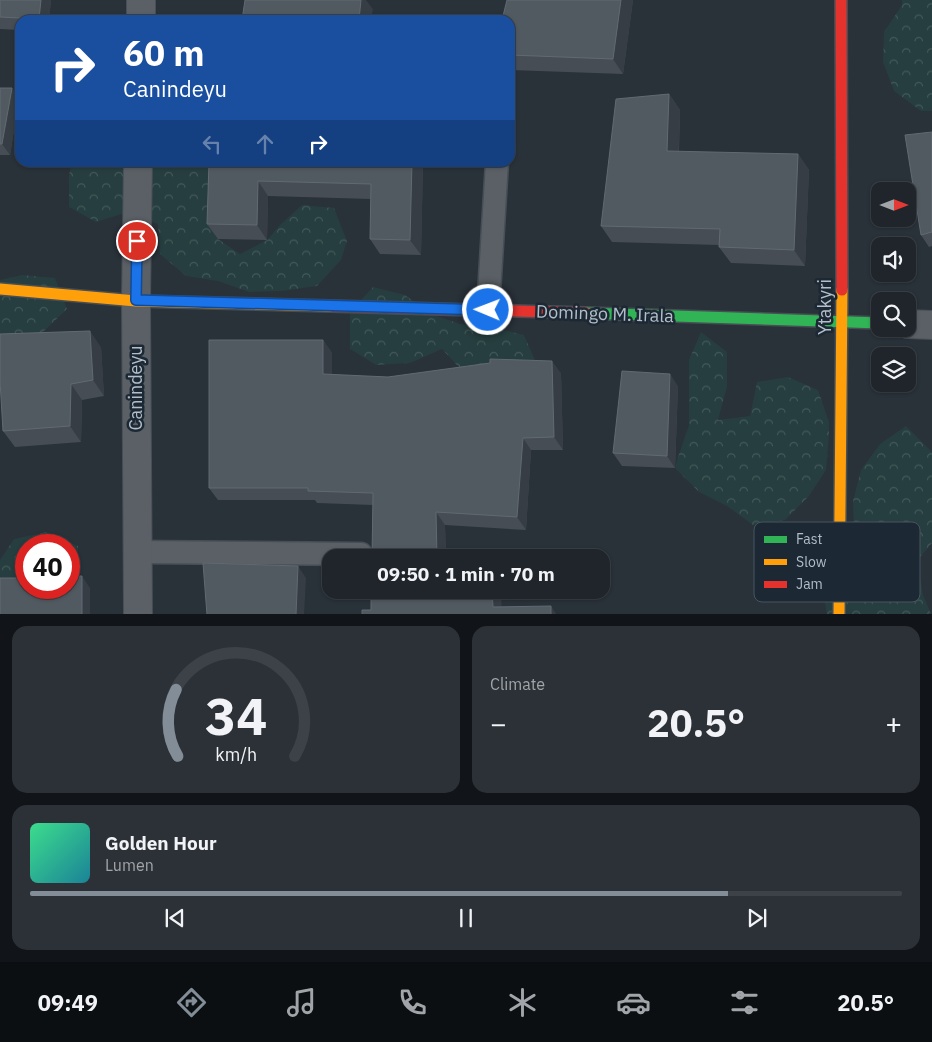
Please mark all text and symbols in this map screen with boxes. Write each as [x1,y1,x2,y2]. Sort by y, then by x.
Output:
text: 60 m [123,30,205,76]
icon: right [40,35,105,100]
text: Canindeyu [123,74,227,103]
icon: left [198,130,226,158]
icon: ahead [251,130,279,158]
icon: right [304,130,332,158]
north arrow [871,182,916,228]
map controls [871,182,916,392]
pin [116,220,158,262]
icon: arrive [123,227,151,255]
button: sound [871,237,916,282]
street label: Ytakyri [813,279,836,335]
position arrow [461,283,513,335]
button: search [871,292,916,337]
street label: Domingo M. Irala [536,300,675,327]
street label: Canindeyu [124,345,147,431]
button: layers [871,347,916,392]
legend [754,522,920,602]
text: Fast [796,530,822,548]
speed limit sign: 40 [15,534,80,599]
text: Slow [796,553,827,571]
text: 09:50 · 1 min · 70 m [377,562,555,586]
text: Jam [796,575,823,593]
text: Climate [490,674,545,694]
text: 34 [205,682,267,749]
text: 20.5° [647,698,745,747]
text: − [490,705,507,742]
text: + [885,705,902,742]
text: km/h [215,743,257,766]
text: Golden Hour [105,831,217,855]
text: Lumen [105,855,154,875]
icon: previous [161,904,189,932]
icon: pause [452,904,480,932]
icon: next [743,904,771,932]
icon: directions [174,985,209,1020]
icon: music [284,985,319,1020]
icon: phone [395,985,430,1020]
icon: climate [505,985,540,1020]
icon: car [616,985,651,1020]
icon: filters [727,985,762,1020]
text: 09:49 [38,988,98,1017]
text: 20.5° [837,988,894,1017]

